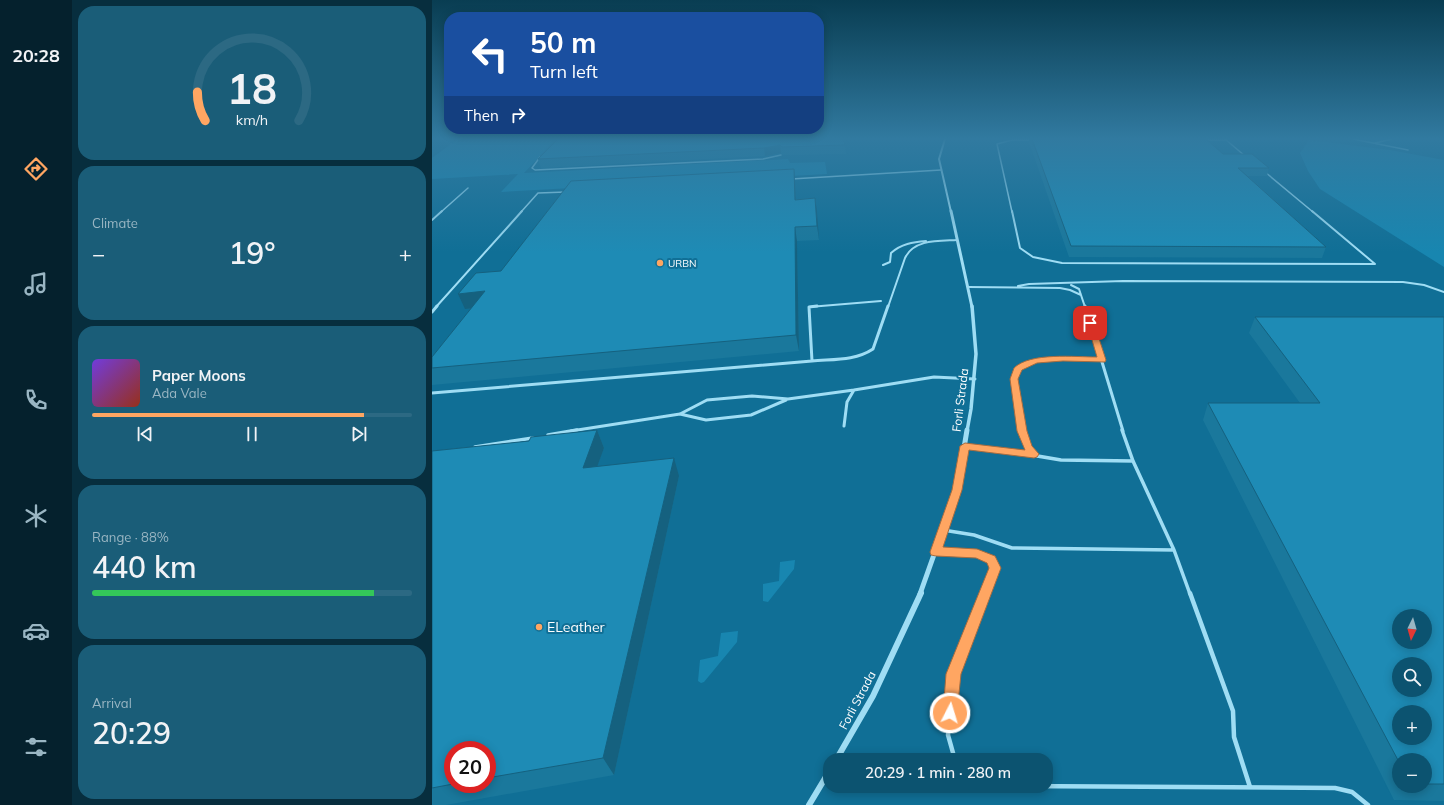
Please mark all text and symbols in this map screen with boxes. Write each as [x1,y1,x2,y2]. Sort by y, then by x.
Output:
text: 50 m [530,25,596,60]
icon: left [464,28,516,80]
text: 20:28 [12,44,60,67]
text: Turn left [530,60,598,83]
text: 18 [227,62,277,114]
icon: right [507,104,529,126]
text: Then [464,106,499,125]
text: km/h [236,110,268,128]
icon: directions [22,155,50,183]
text: Climate [92,215,138,231]
text: 19° [228,234,276,272]
text: − [92,240,105,268]
text: + [399,240,412,268]
place label: URBN [668,257,697,270]
marker: URBN [655,258,665,268]
icon: music [22,270,50,298]
pin [1073,306,1107,340]
icon: arrive [1079,312,1101,334]
text: Paper Moons [152,366,246,385]
street label: Forli Strada [949,367,971,433]
text: Ada Vale [152,385,207,401]
icon: phone [22,386,50,414]
icon: previous [134,423,156,445]
icon: pause [241,423,263,445]
icon: next [348,423,370,445]
icon: climate [22,502,50,530]
text: Range · 88% [92,529,169,545]
text: 440 km [92,548,197,586]
north arrow [1392,609,1432,649]
map controls [1392,609,1432,793]
icon: car [22,617,50,645]
place label: ELeather [547,618,606,636]
marker: ELeather [534,622,544,632]
button: search [1392,657,1432,697]
street label: Forli Strada [835,668,879,732]
position arrow [929,692,971,734]
text: Arrival [92,695,132,711]
button: + [1392,705,1432,745]
text: 20:29 [92,714,171,752]
icon: filters [22,733,50,761]
speed limit sign: 20 [444,741,496,793]
button: − [1392,753,1432,793]
text: 20:29 · 1 min · 280 m [865,763,1011,782]

